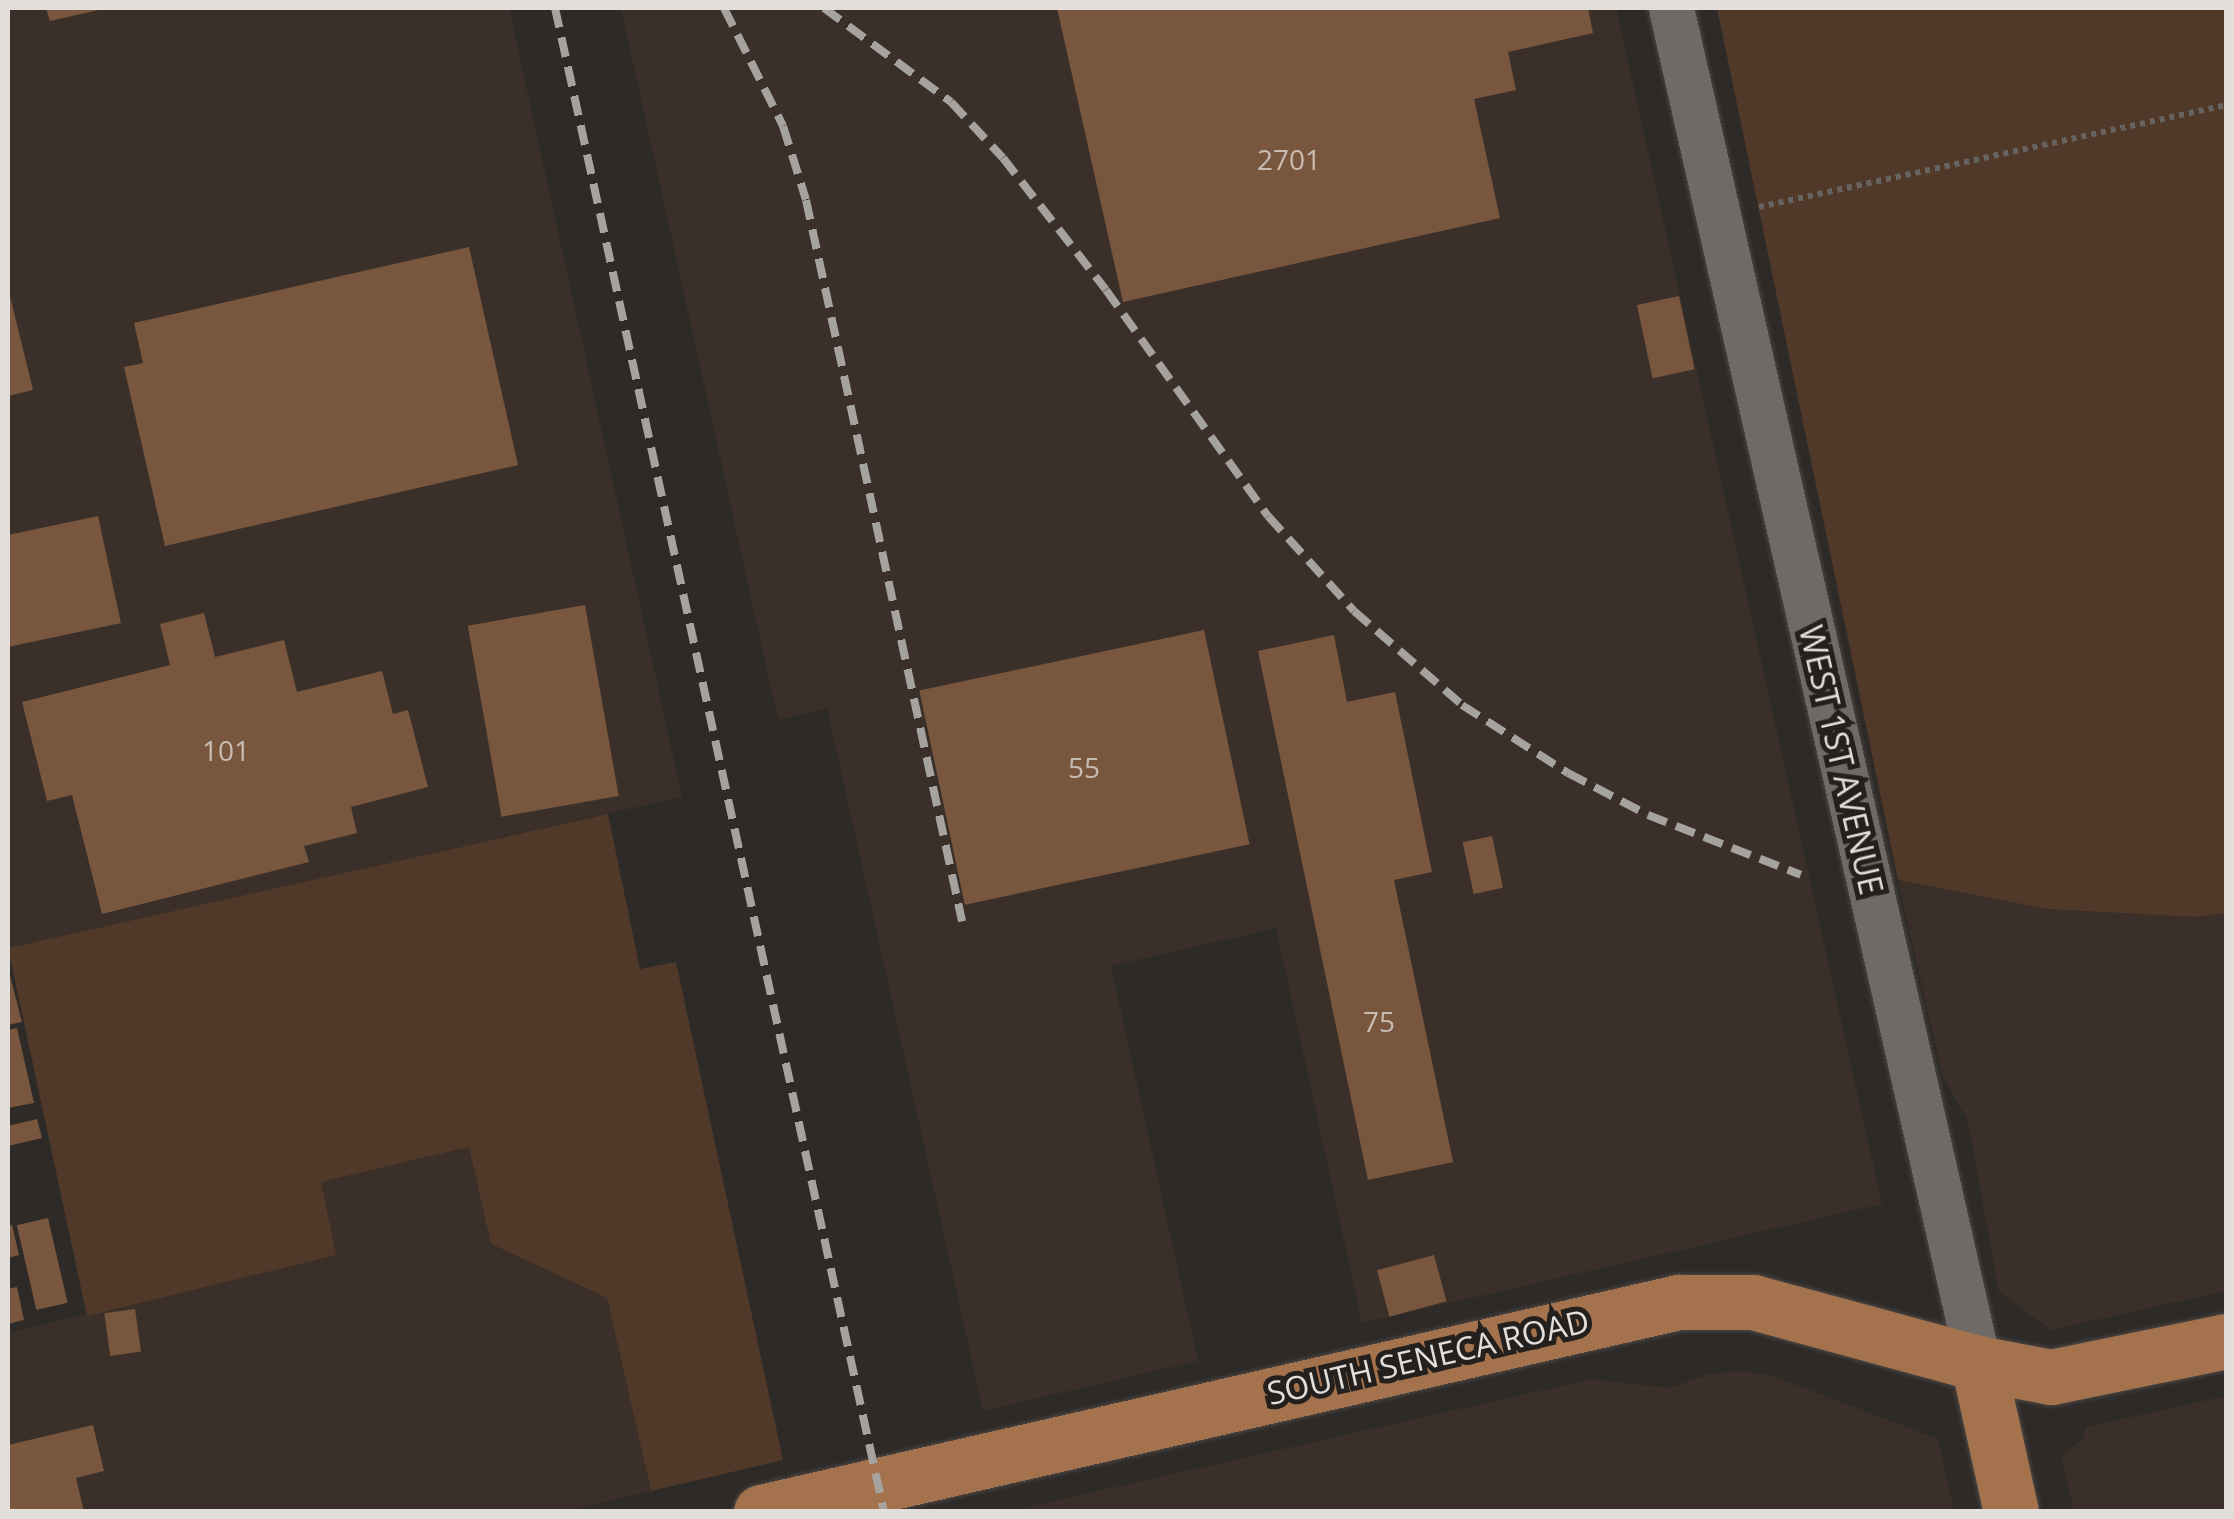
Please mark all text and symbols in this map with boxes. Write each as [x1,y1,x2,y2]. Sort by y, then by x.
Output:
house number: 2701 [1257,142,1321,176]
street label: WEST 1ST AVENUE [1791,622,1891,898]
house number: 101 [202,733,250,767]
house number: 55 [1068,750,1100,784]
house number: 75 [1363,1004,1395,1038]
street label: SOUTH SENECA ROAD [1263,1301,1593,1413]

